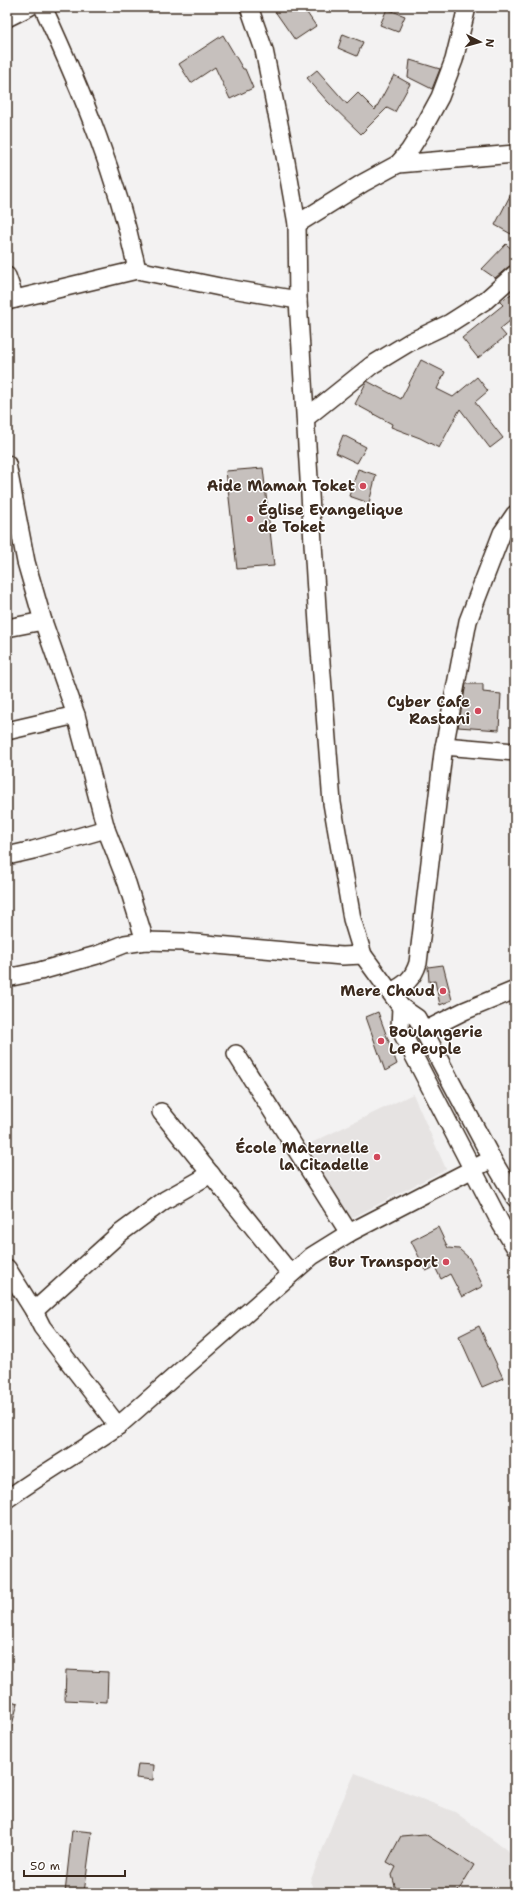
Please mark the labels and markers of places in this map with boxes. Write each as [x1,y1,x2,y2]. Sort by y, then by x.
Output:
place label: Aide Maman Toket [207,476,355,496]
marker: Aide Maman Toket [358,481,368,491]
place label: Église Evangelique de Toket [258,499,403,537]
marker: Église Evangelique de Toket [245,514,255,524]
place label: Cyber Cafe Rastani [387,692,470,729]
marker: Cyber Cafe Rastani [473,706,483,716]
place label: Mere Chaud [340,981,435,1001]
marker: Mere Chaud [438,986,448,996]
place label: Boulangerie Le Peuple [389,1022,483,1059]
marker: Boulangerie Le Peuple [376,1036,386,1046]
place label: École Maternelle la Citadelle [235,1137,369,1175]
marker: École Maternelle la Citadelle [372,1152,382,1162]
place label: Bur Transport [329,1252,438,1272]
marker: Bur Transport [441,1257,451,1267]

